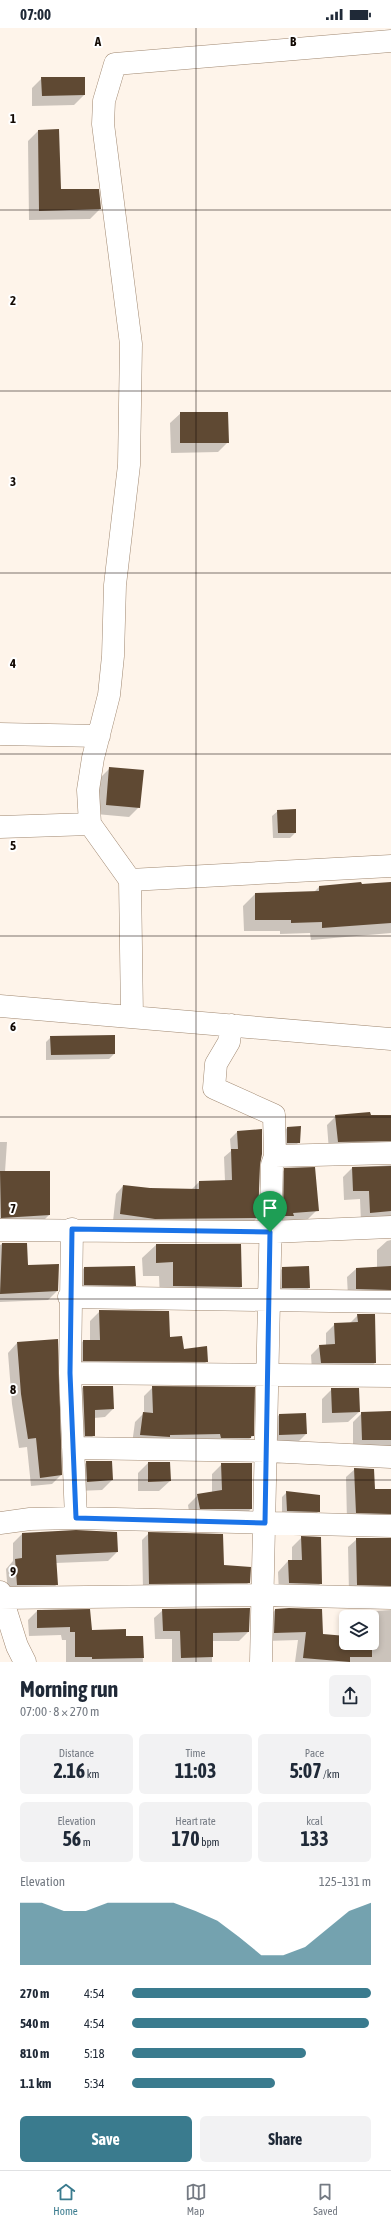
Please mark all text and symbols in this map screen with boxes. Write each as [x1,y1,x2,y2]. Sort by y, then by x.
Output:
text: 07:00 [20,6,51,23]
text: A [94,34,102,49]
text: B [290,34,297,49]
text: 1 [10,111,16,126]
text: 2 [10,293,16,308]
text: 3 [10,474,16,489]
text: 4 [9,656,16,671]
text: 5 [10,838,16,853]
text: 6 [10,1019,16,1034]
pin [253,1191,287,1232]
icon: arrive [259,1197,281,1219]
text: 7 [10,1201,16,1216]
text: 8 [10,1382,16,1397]
text: 9 [10,1564,16,1579]
map controls [339,1610,379,1650]
button: layers [339,1610,379,1650]
button: share [329,1675,371,1717]
text: Morning run [20,1676,118,1702]
text: 07:00 · 8 × 270 m [20,1704,99,1719]
text: Distance [59,1747,94,1759]
text: Time [185,1747,206,1759]
text: Pace [305,1747,324,1759]
text: 2.16 [53,1759,85,1782]
text: 11:03 [175,1759,216,1782]
text: 5:07 [289,1759,322,1782]
text: km [85,1768,100,1780]
text: /km [322,1768,340,1780]
text: Elevation [57,1815,96,1827]
text: Heart rate [175,1815,216,1827]
text: kcal [306,1815,323,1827]
text: 56 [62,1827,81,1850]
text: 170 [171,1827,200,1850]
text: 133 [300,1827,329,1850]
text: m [81,1836,91,1848]
text: bpm [200,1836,220,1848]
text: Elevation [20,1874,65,1889]
text: 125–131 m [319,1874,371,1889]
text: 270 m [20,1986,49,2001]
text: 4:54 [84,1986,105,2001]
text: 540 m [20,2016,49,2031]
text: 4:54 [84,2016,105,2031]
text: 810 m [20,2046,49,2061]
text: 5:18 [84,2046,105,2061]
text: 1.1 km [20,2076,51,2091]
text: 5:34 [84,2076,105,2091]
button: Save [20,2116,192,2162]
button: Share [200,2116,371,2162]
tab: Home [53,2181,78,2217]
tab: Map [185,2181,207,2217]
tab: Saved [313,2181,338,2217]

